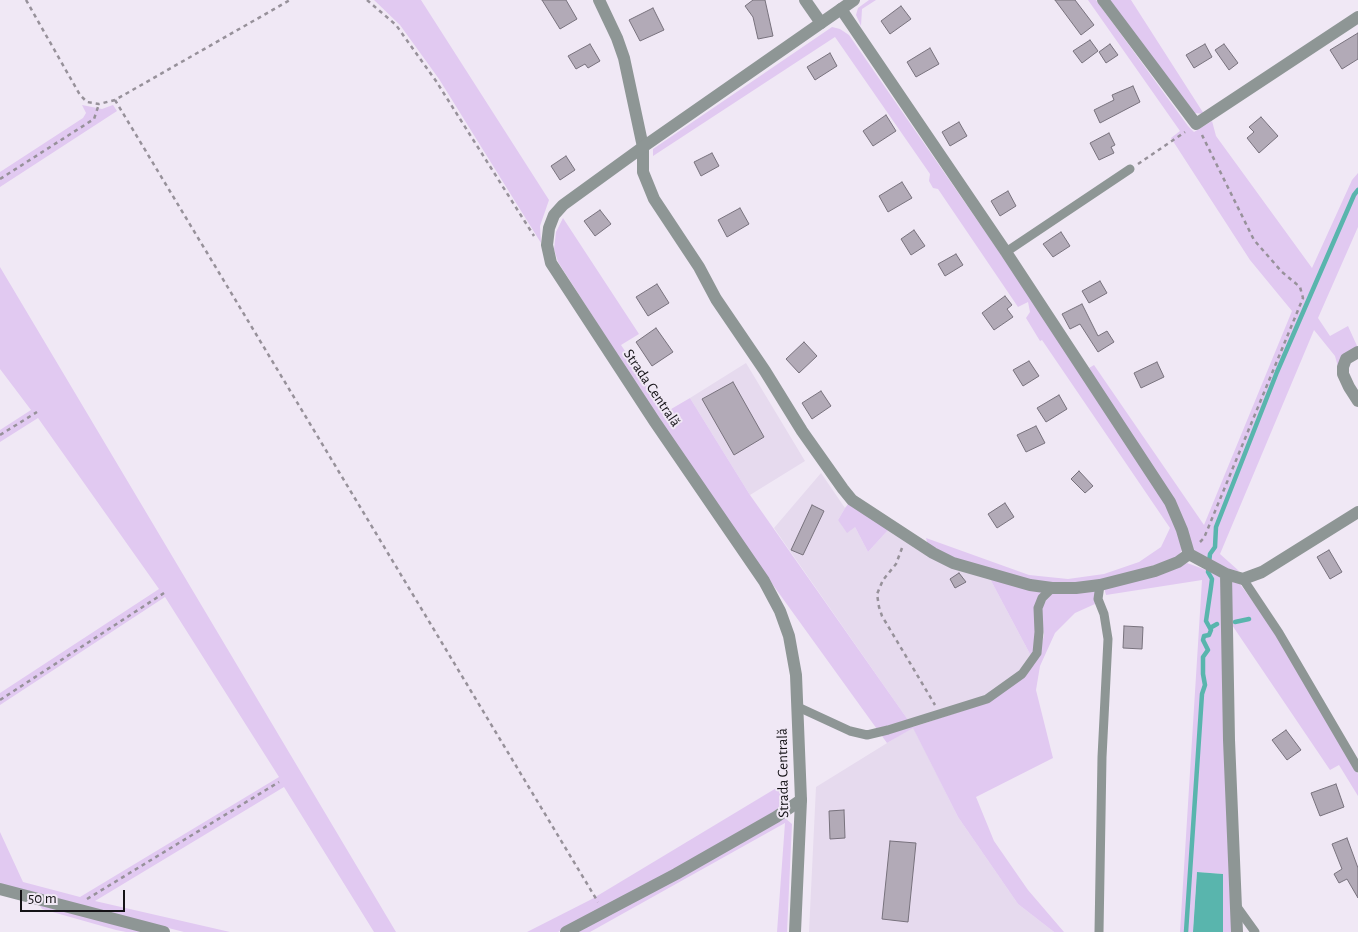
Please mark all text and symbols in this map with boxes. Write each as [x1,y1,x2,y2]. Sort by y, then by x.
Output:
street label: Strada Centrală [619,346,685,430]
street label: Strada Centrală [773,728,793,818]
scale bar [22,880,128,912]
text: 50 m [28,891,57,906]

